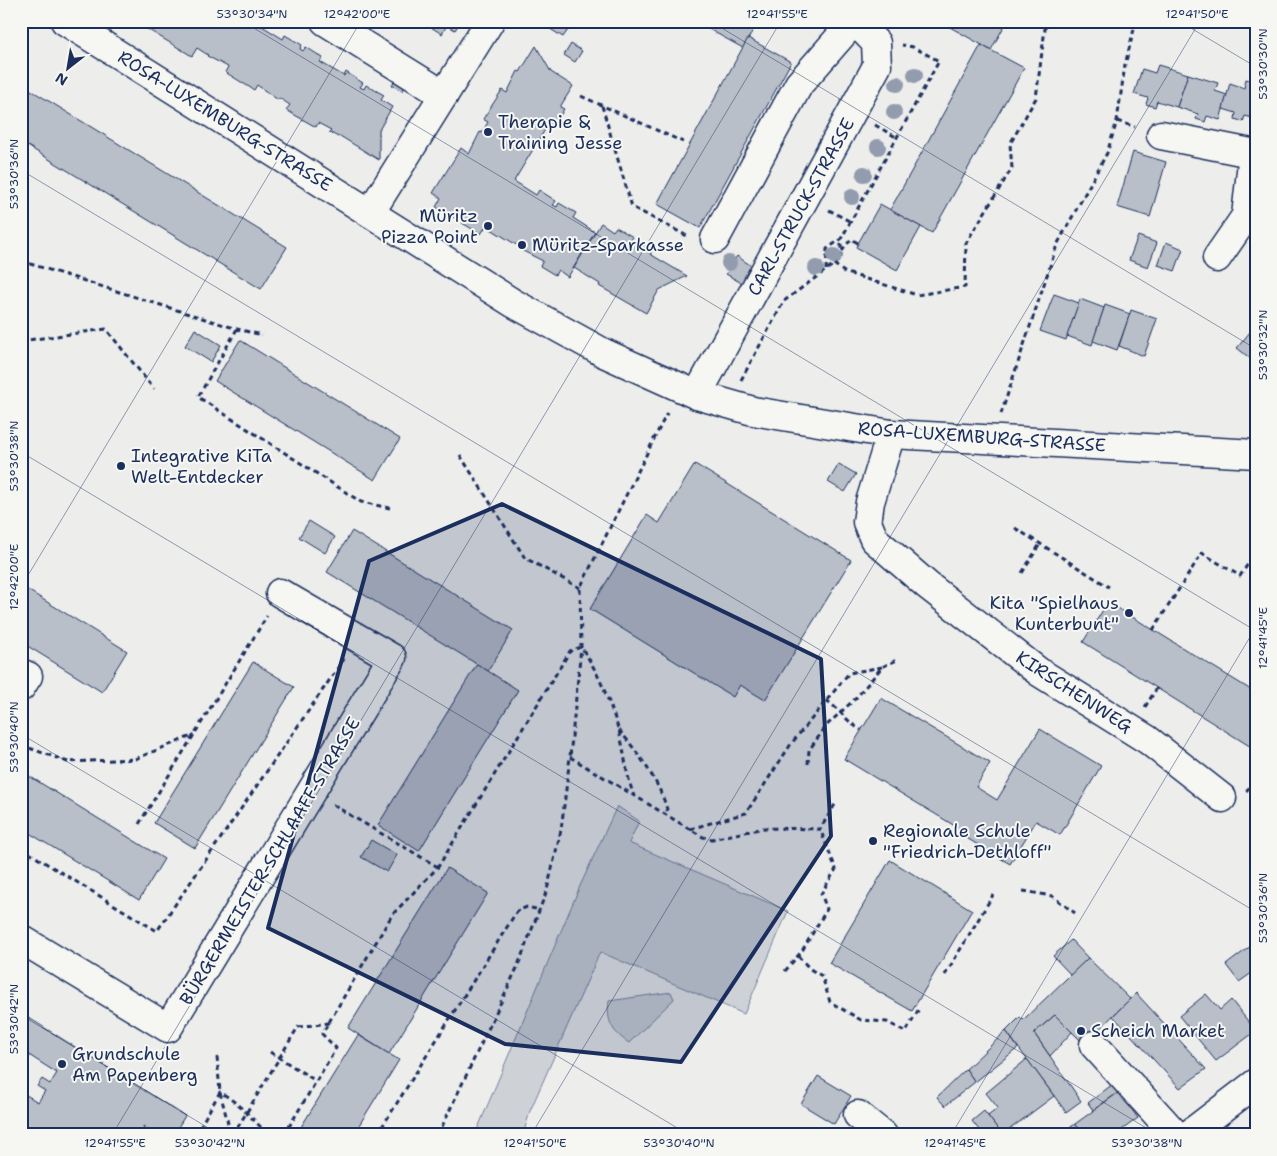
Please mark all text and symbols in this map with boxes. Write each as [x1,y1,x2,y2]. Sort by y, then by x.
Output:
text: 53°30'34"N [217,6,287,22]
text: 12°42'00"E [324,6,390,22]
text: 12°41'55"E [746,6,808,22]
text: 12°41'50"E [1165,6,1229,22]
text: 53°30'30"N [1255,28,1271,100]
north arrow [42,42,92,92]
street label: ROSA-LUXEMBURG-STRASSE [113,45,337,197]
text: N [52,69,71,90]
place label: Therapie & Training Jesse [498,110,622,155]
street label: CARL-STRUCK-STRASSE [742,114,860,300]
marker: Therapie & Training Jesse [482,126,494,138]
text: 53°30'36"N [6,139,22,209]
place label: Müritz Pizza Point [381,204,478,249]
marker: Müritz Pizza Point [482,220,494,232]
place label: Müritz-Sparkasse [532,233,684,257]
marker: Müritz-Sparkasse [516,239,528,251]
text: 53°30'32"N [1255,310,1271,380]
street label: ROSA-LUXEMBURG-STRASSE [857,416,1107,458]
text: 53°30'38"N [6,420,22,492]
place label: Integrative KiTa Welt-Entdecker [131,444,272,489]
marker: Integrative KiTa Welt-Entdecker [115,460,127,472]
text: 12°42'00"E [6,544,22,610]
place label: Kita "Spielhaus Kunterbunt" [990,591,1119,636]
marker: Kita "Spielhaus Kunterbunt" [1123,607,1135,619]
text: 12°41'45"E [1255,607,1271,669]
street label: KIRSCHENWEG [1011,645,1137,739]
text: 53°30'40"N [6,701,22,773]
street label: BÜRGERMEISTER-SCHLAAFF-STRASSE [174,712,366,1010]
place label: Regionale Schule "Friedrich-Dethloff" [883,819,1052,864]
marker: Regionale Schule "Friedrich-Dethloff" [867,835,879,847]
text: 53°30'36"N [1255,873,1271,943]
text: 53°30'42"N [6,984,22,1054]
place label: Scheich Market [1091,1019,1225,1043]
marker: Scheich Market [1075,1025,1087,1037]
place label: Grundschule Am Papenberg [72,1042,198,1087]
marker: Grundschule Am Papenberg [56,1058,68,1070]
text: 12°41'55"E [84,1135,146,1151]
text: 53°30'42"N [175,1135,245,1151]
text: 12°41'50"E [503,1135,567,1151]
text: 53°30'40"N [643,1135,715,1151]
text: 12°41'45"E [924,1135,986,1151]
text: 53°30'38"N [1111,1135,1183,1151]

